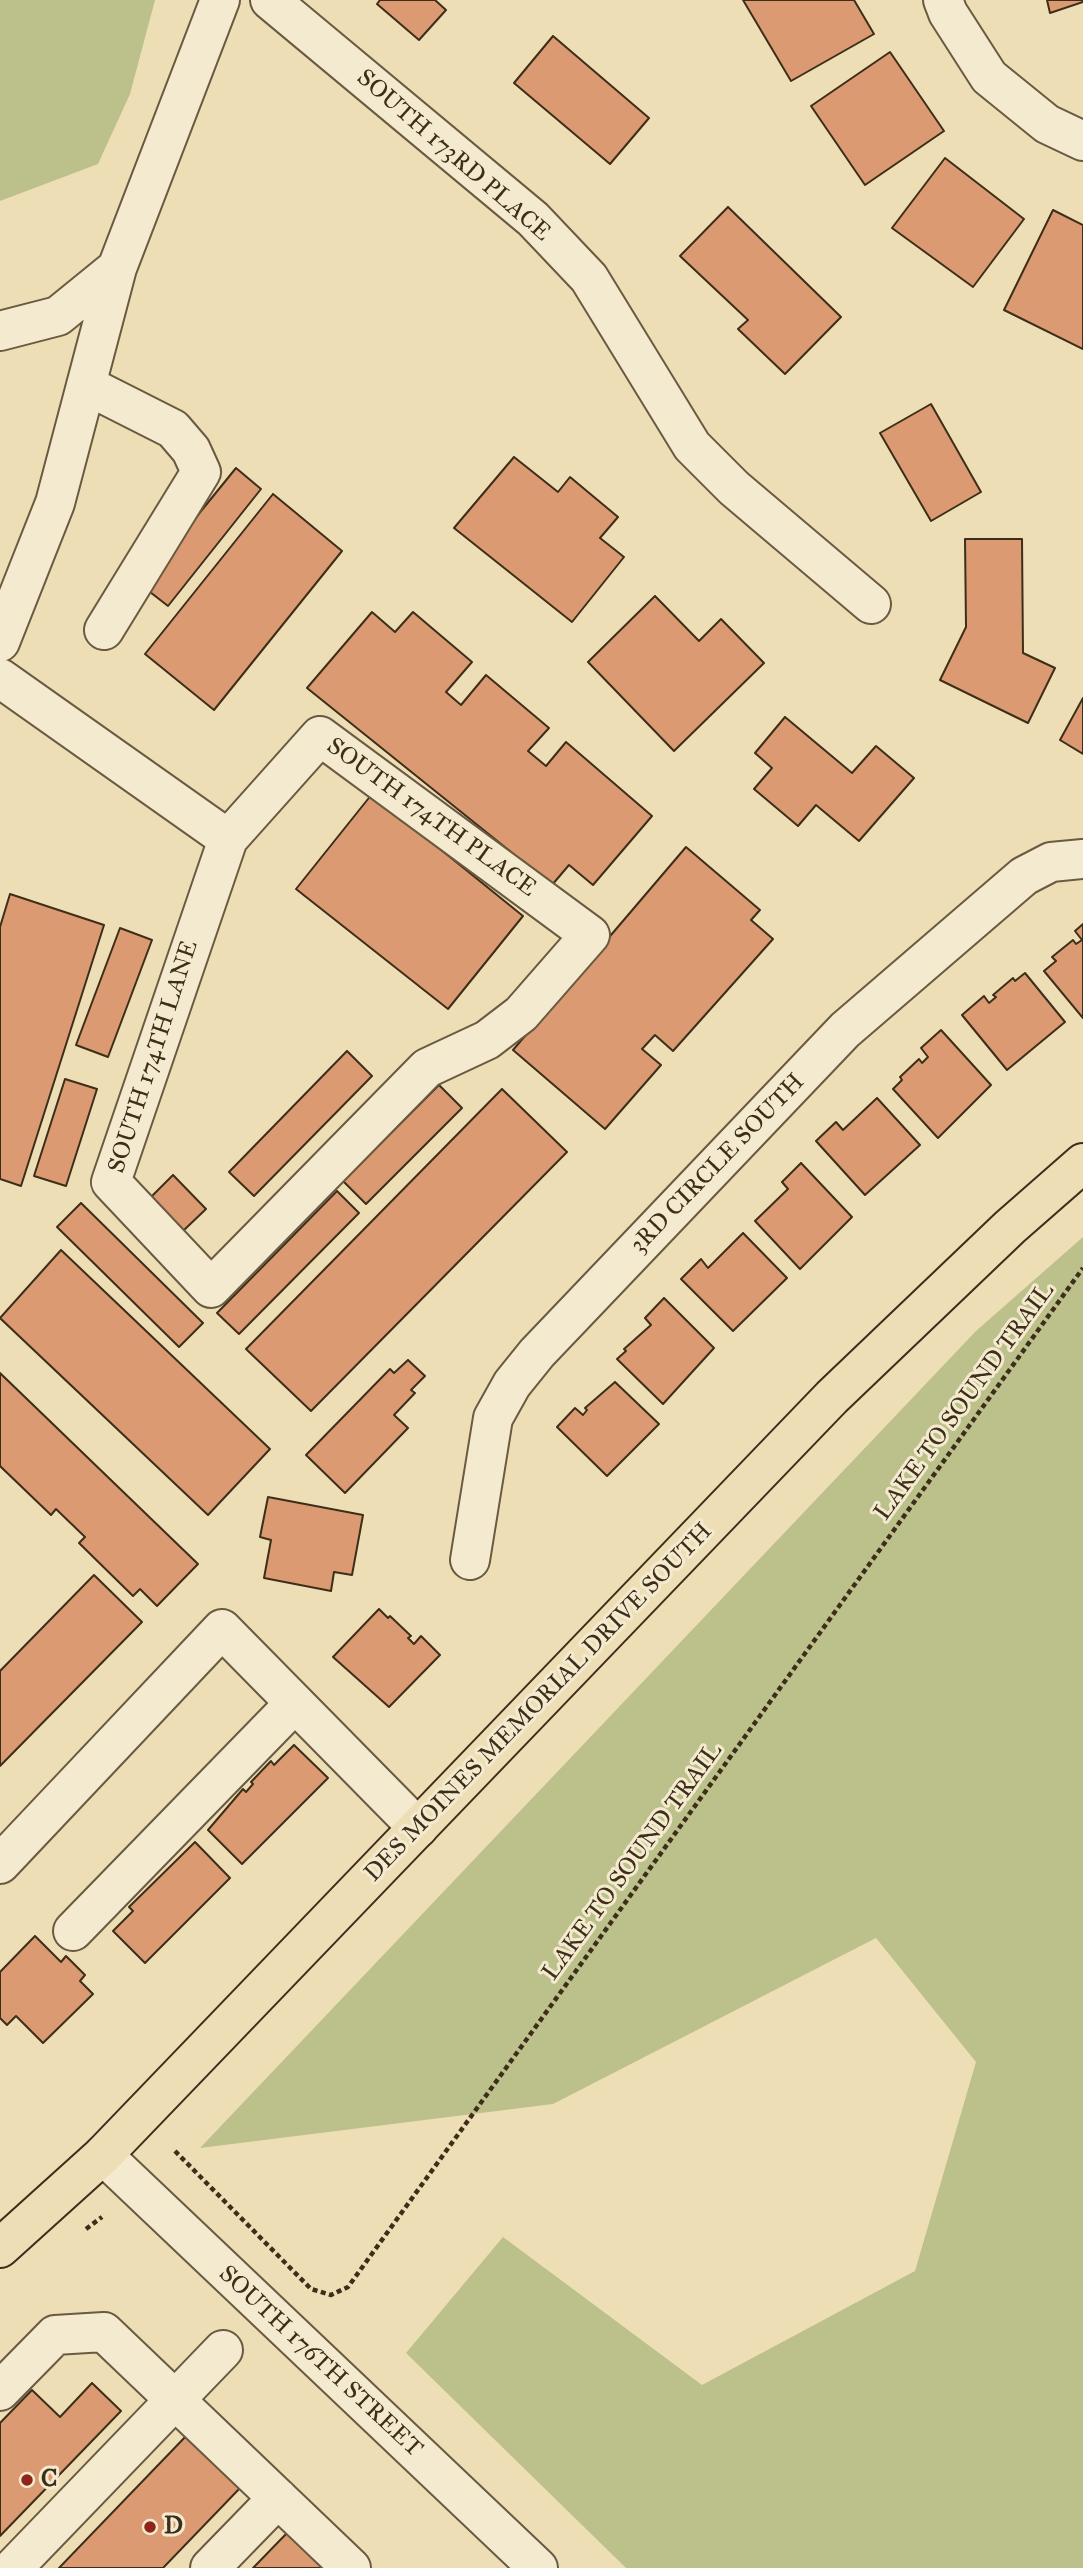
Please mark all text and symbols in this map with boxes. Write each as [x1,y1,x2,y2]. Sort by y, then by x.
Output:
street label: SOUTH 173RD PLACE [350,64,556,248]
street label: SOUTH 174TH PLACE [321,732,541,904]
street label: SOUTH 174TH LANE [103,937,205,1177]
street label: 3RD CIRCLE SOUTH [625,1068,811,1260]
street label: LAKE TO SOUND TRAIL [869,1278,1061,1526]
street label: DES MOINES MEMORIAL DRIVE SOUTH [359,1518,719,1888]
street label: LAKE TO SOUND TRAIL [537,1738,729,1986]
street label: SOUTH 176TH STREET [212,2260,428,2464]
place label: C [41,2466,57,2494]
marker: C [19,2472,35,2488]
place label: D [164,2513,183,2541]
marker: D [142,2519,158,2535]

